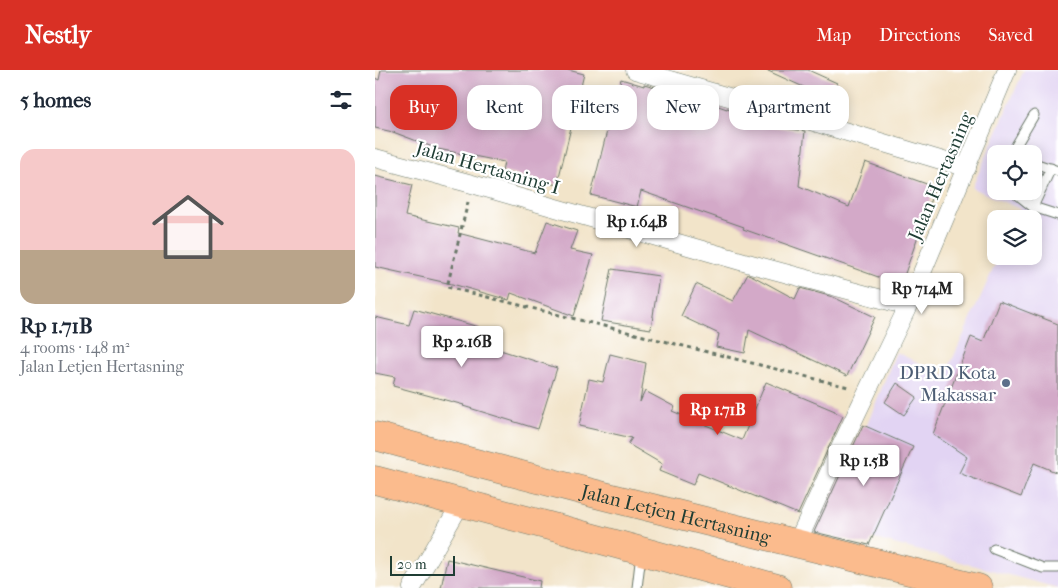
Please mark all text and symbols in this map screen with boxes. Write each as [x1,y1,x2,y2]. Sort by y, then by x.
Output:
text: Nestly [25,21,91,49]
text: Map [817,25,851,46]
text: Directions [879,25,960,46]
text: Saved [988,25,1033,46]
chip: Buy [390,85,457,130]
chip: Rent [467,85,542,130]
chip: Filters [552,85,637,130]
chip: New [647,85,719,130]
chip: Apartment [729,85,849,130]
icon: filters [327,86,355,114]
text: 5 homes [20,88,91,112]
street label: Jalan Hertasning [903,108,978,246]
street label: Jalan Hertasning I [411,136,562,199]
map controls [987,145,1042,265]
button: locate [987,145,1042,200]
icon: home [143,182,233,272]
pin: Rp 1.64B [585,206,689,248]
button: layers [987,210,1042,265]
text: Rp 1.64B [607,212,667,231]
pin: Rp 714M [876,272,968,315]
text: Rp 714M [891,279,953,298]
text: Rp 1.71B [20,314,93,338]
pin: Rp 2.16B [410,326,514,368]
text: Rp 2.16B [432,332,492,351]
text: 4 rooms · 148 m² [20,338,129,357]
text: Jalan Letjen Hertasning [20,357,184,376]
place label: DPRD Kota Makassar [899,362,997,406]
marker: DPRD Kota Makassar [1000,377,1012,389]
pin: Rp 1.71B [666,394,770,436]
text: Rp 1.71B [690,400,746,419]
pin: Rp 1.5B [818,444,910,487]
text: Rp 1.5B [839,451,889,470]
street label: Jalan Letjen Hertasning [577,480,774,549]
scale bar [390,553,455,576]
text: 20 m [397,556,427,573]

